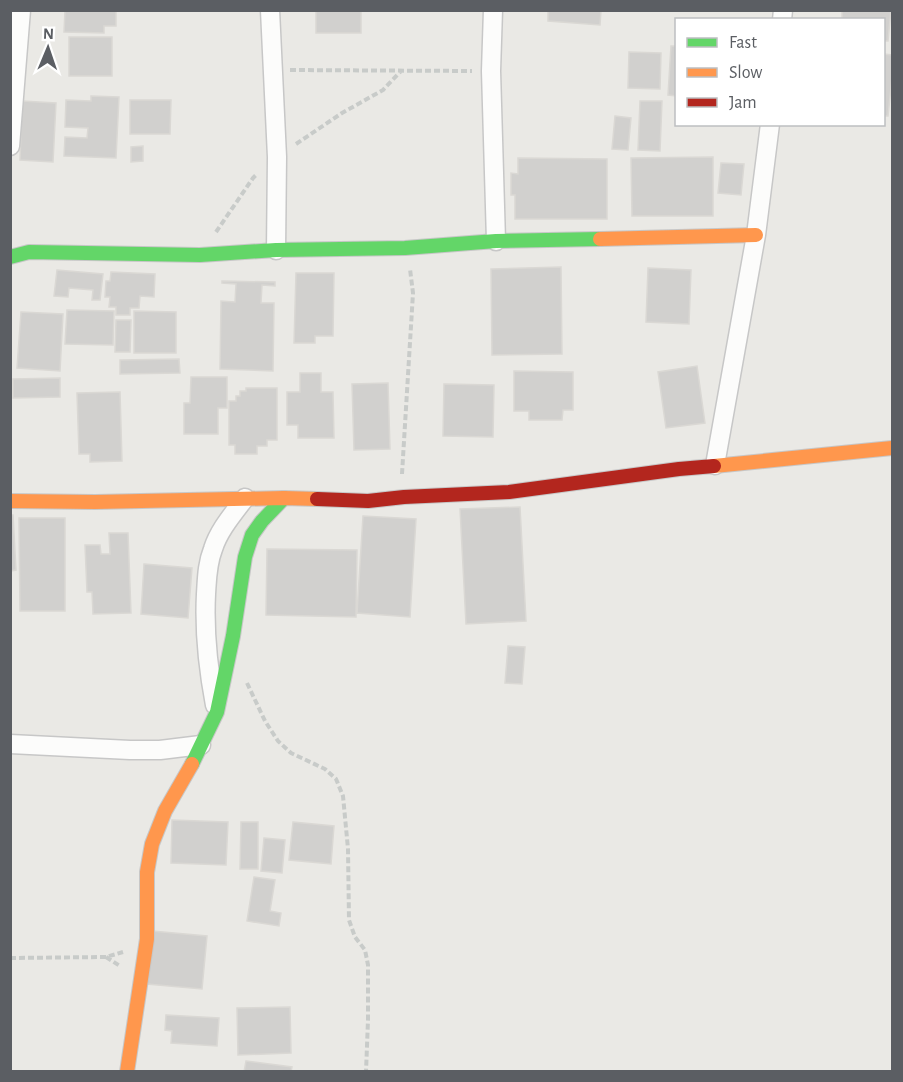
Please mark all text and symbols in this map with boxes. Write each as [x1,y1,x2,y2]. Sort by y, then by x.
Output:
north arrow [18,18,78,78]
legend [675,18,885,126]
text: N [43,26,54,42]
text: Fast [729,34,757,52]
text: Slow [729,64,762,82]
text: Jam [729,94,757,112]

